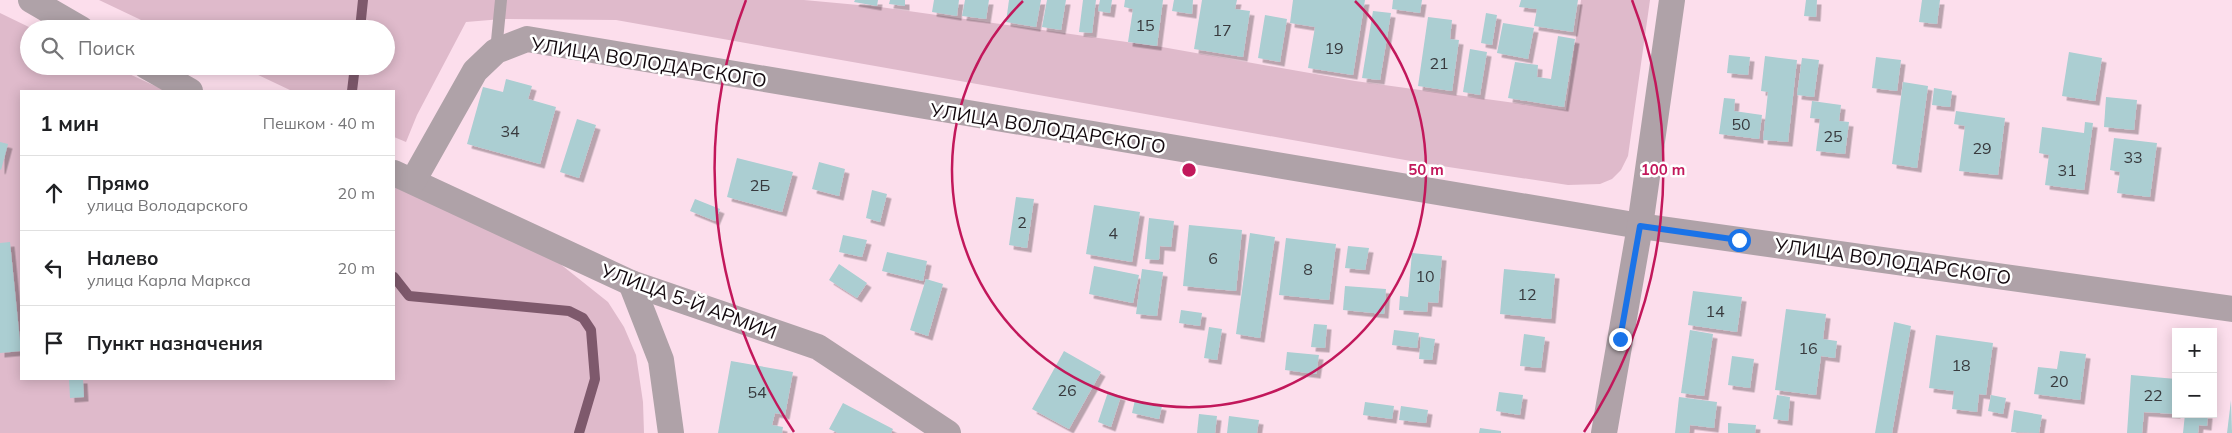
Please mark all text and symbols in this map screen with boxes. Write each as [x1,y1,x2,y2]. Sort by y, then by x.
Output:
house number: 15 [1135,15,1155,35]
search box [20,20,395,75]
house number: 17 [1212,20,1232,40]
street label: УЛИЦА ВОЛОДАРСКОГО [528,31,769,92]
icon: search [38,34,66,62]
text: Поиск [78,36,135,60]
house number: 19 [1324,38,1344,58]
house number: 21 [1429,53,1449,73]
street label: УЛИЦА ВОЛОДАРСКОГО [927,97,1168,158]
text: 1 мин [40,110,99,136]
text: Пешком · 40 m [263,113,375,133]
house number: 50 [1731,114,1751,134]
house number: 34 [500,121,520,141]
house number: 25 [1823,126,1843,146]
house number: 29 [1972,138,1992,158]
house number: 33 [2123,147,2143,167]
text: 50 m [1408,160,1444,179]
text: 100 m [1641,160,1685,179]
house number: 31 [2057,160,2077,180]
centre of rings [1180,161,1198,179]
text: Прямо [87,171,149,195]
house number: 2Б [750,175,770,195]
icon: ahead [40,179,68,207]
text: 20 m [338,183,375,203]
text: улица Володарского [87,195,248,215]
house number: 2 [1017,212,1027,232]
house number: 4 [1108,223,1118,243]
route start [1728,229,1751,252]
street label: УЛИЦА ВОЛОДАРСКОГО [1772,232,2013,289]
text: Налево [87,246,159,270]
house number: 6 [1208,248,1218,268]
icon: left [40,254,68,282]
text: 20 m [338,258,375,278]
street label: УЛИЦА 5-Й АРМИИ [597,258,780,344]
house number: 8 [1303,259,1313,279]
house number: 10 [1415,266,1435,286]
text: улица Карла Маркса [87,270,251,290]
house number: 12 [1517,284,1537,304]
house number: 14 [1705,301,1725,321]
route end [1609,328,1632,351]
map controls [2172,328,2217,418]
button: + [2172,328,2217,373]
icon: arrive [40,329,68,357]
text: Пункт назначения [87,331,263,355]
house number: 16 [1798,338,1818,358]
house number: 18 [1951,355,1971,375]
house number: 20 [2049,371,2069,391]
button: − [2172,373,2217,418]
house number: 26 [1057,380,1077,400]
house number: 54 [747,382,767,402]
house number: 22 [2143,385,2163,405]

